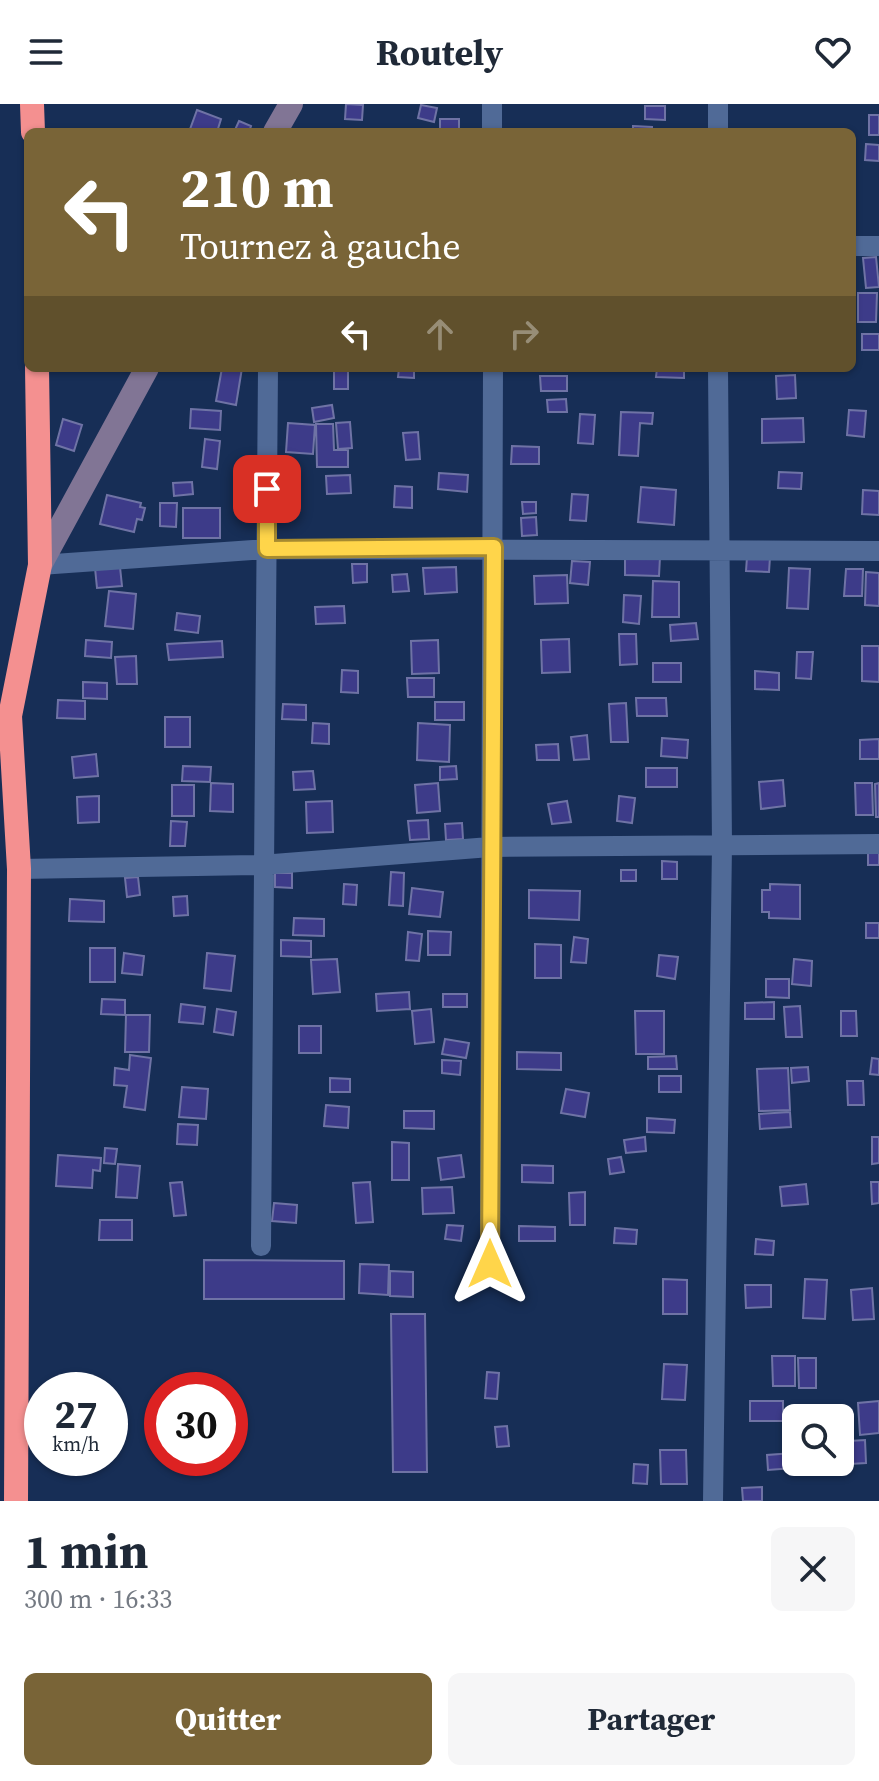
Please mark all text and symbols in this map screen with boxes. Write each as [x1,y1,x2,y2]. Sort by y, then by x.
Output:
text: Routely [376,28,503,77]
icon: menu [24,30,68,74]
icon: heart [811,30,855,74]
text: 210 m [180,149,334,226]
icon: left [48,160,152,264]
text: Tournez à gauche [180,222,461,271]
icon: left [334,312,378,356]
icon: ahead [418,312,462,356]
icon: right [502,312,546,356]
pin [233,455,301,523]
icon: arrive [245,467,289,511]
position arrow [448,1222,532,1306]
speed limit sign: 30 [144,1372,248,1476]
text: 27 [54,1387,98,1441]
map controls [782,1404,854,1476]
button: search [782,1404,854,1476]
text: km/h [52,1430,100,1458]
text: 1 min [24,1518,149,1584]
button: close [771,1527,855,1611]
text: 300 m · 16:33 [24,1581,172,1617]
button: Quitter [24,1673,432,1765]
button: Partager [448,1673,855,1765]

